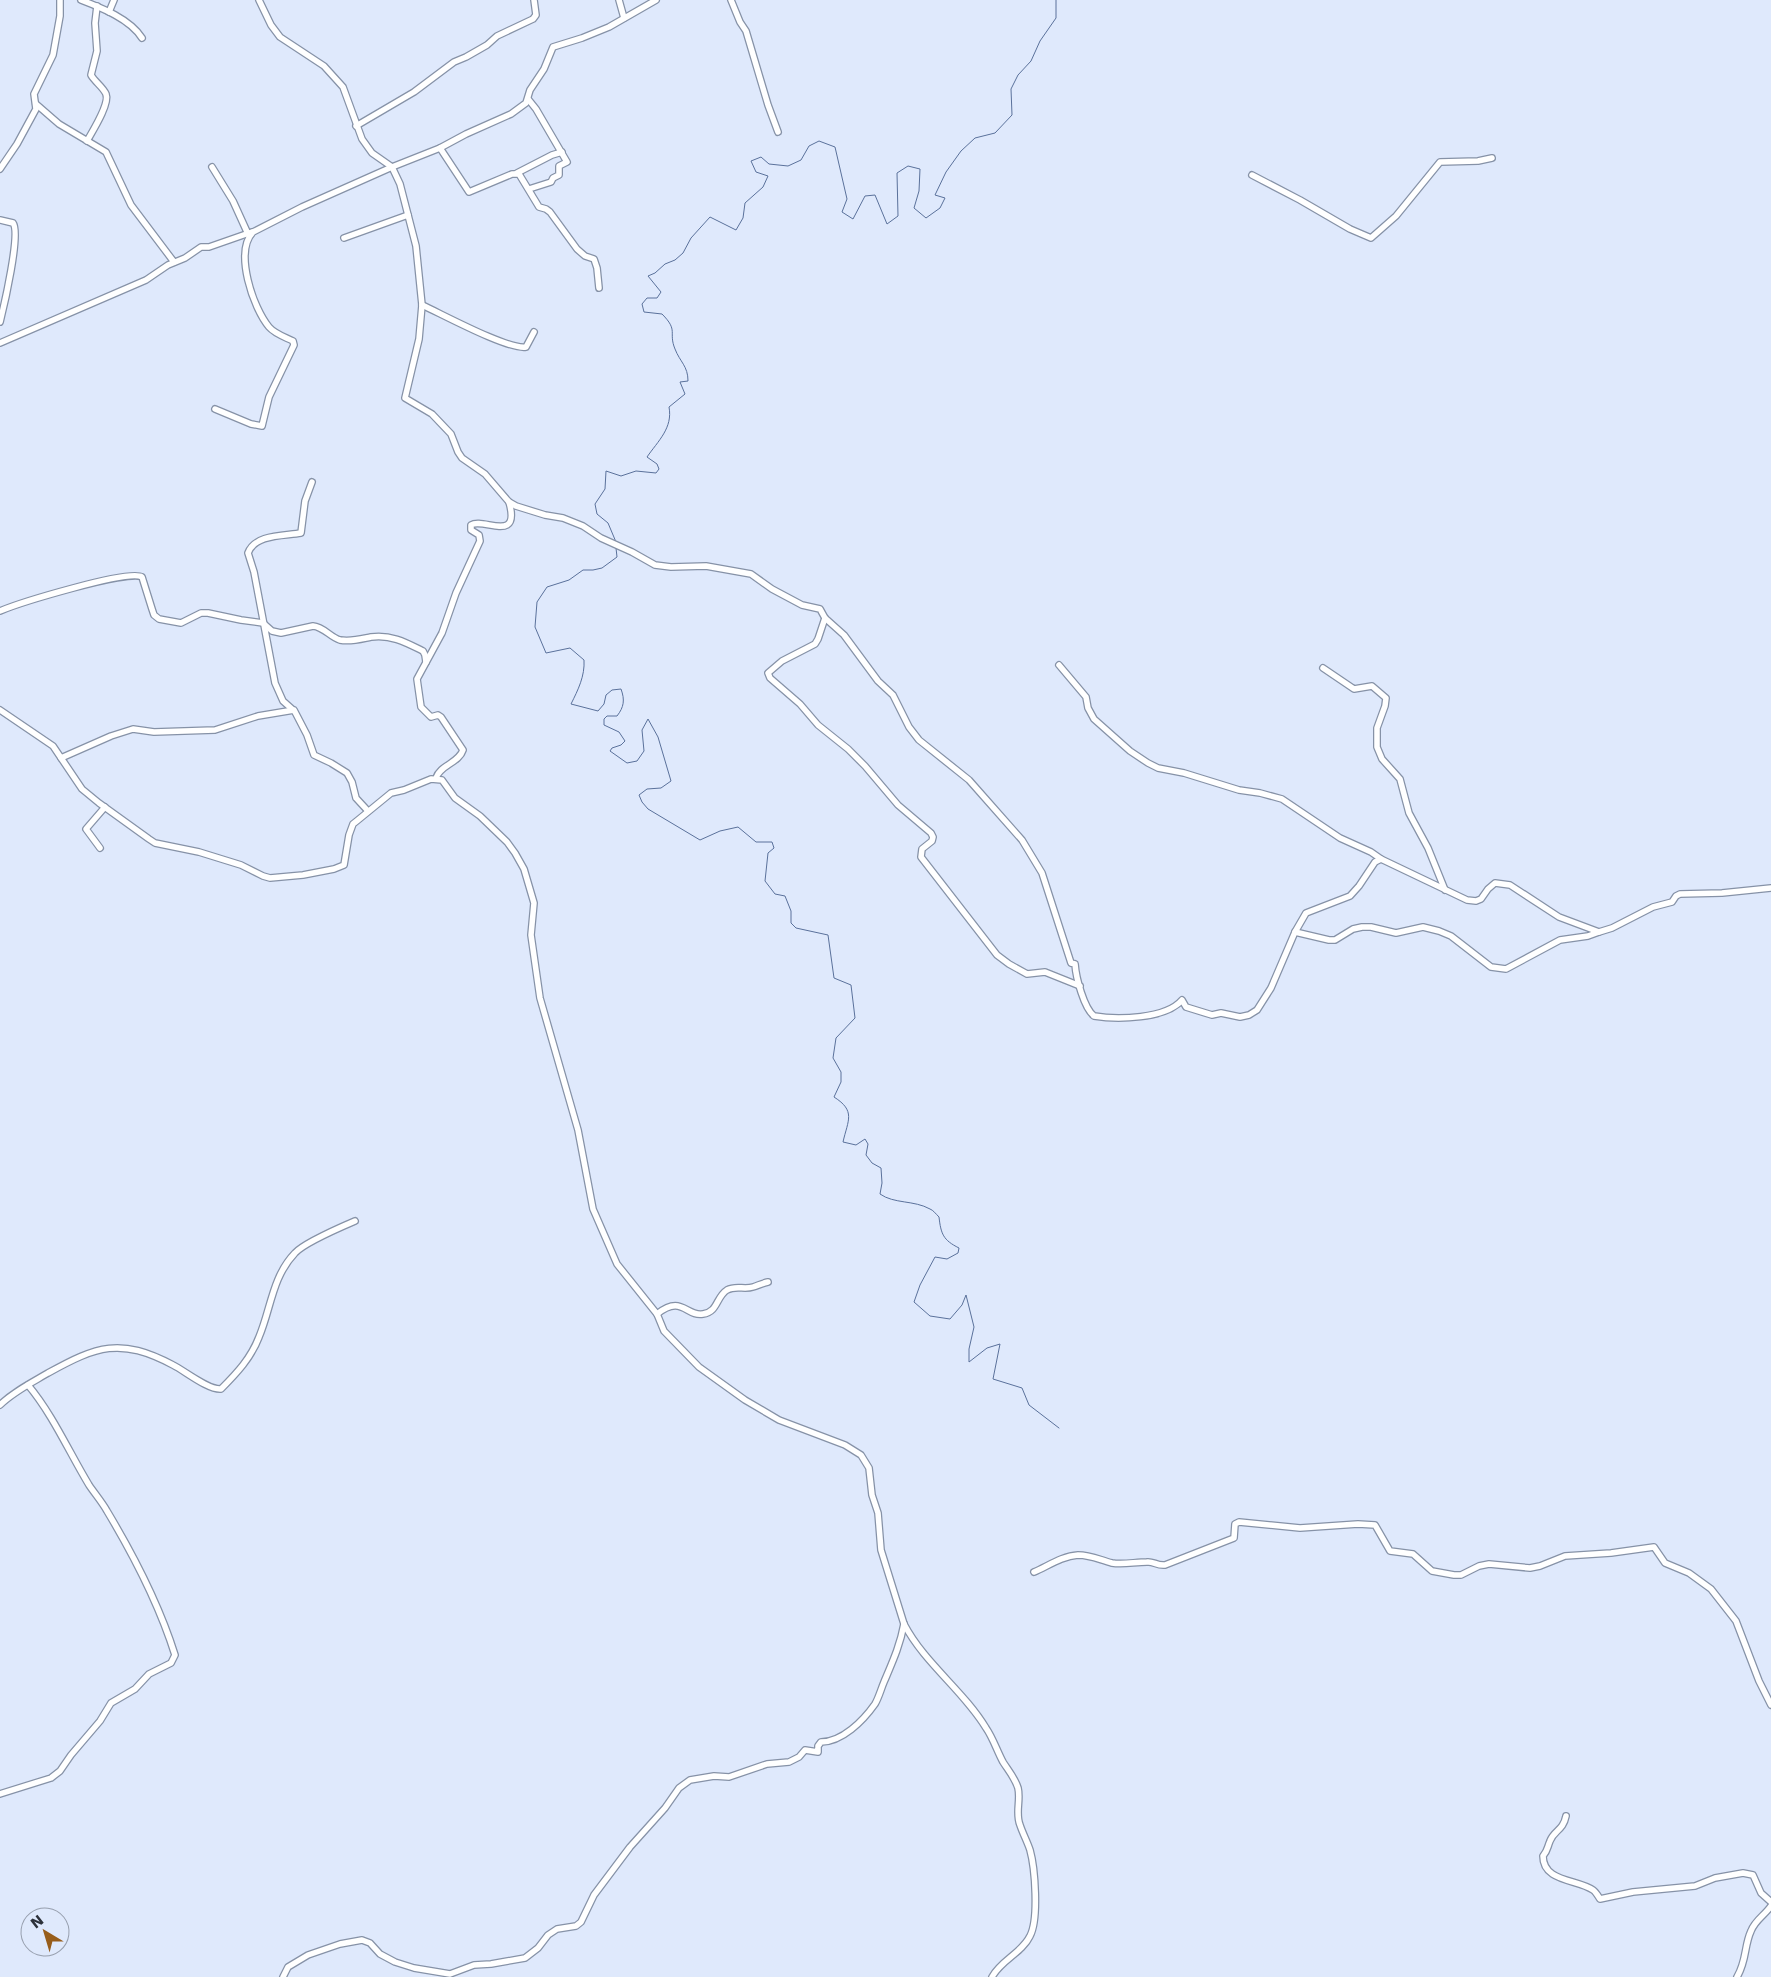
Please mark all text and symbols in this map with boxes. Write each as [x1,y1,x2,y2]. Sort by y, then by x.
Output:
north arrow [20,1907,70,1957]
text: N [27,1912,47,1932]

